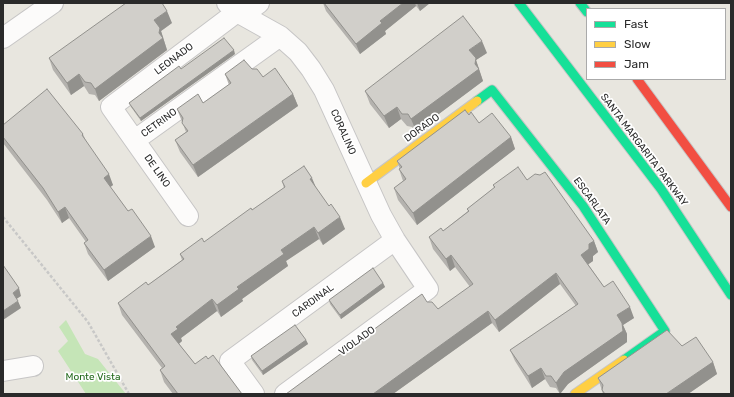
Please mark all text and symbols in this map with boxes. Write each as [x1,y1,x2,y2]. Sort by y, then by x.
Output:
legend [586,8,726,80]
text: Fast [624,17,648,31]
text: Slow [624,37,651,51]
street label: LEONADO [152,40,196,78]
text: Jam [624,57,649,71]
street label: SANTA MARGARITA PARKWAY [598,91,690,209]
street label: CETRINO [139,106,179,140]
street label: CORALINO [328,107,358,157]
street label: DORADO [402,111,442,145]
street label: DE LINO [141,152,173,190]
street label: ESCARLATA [571,175,613,227]
street label: CARDINAL [290,282,336,320]
street label: VIOLADO [336,324,378,358]
park label: Monte Vista [65,371,121,383]

